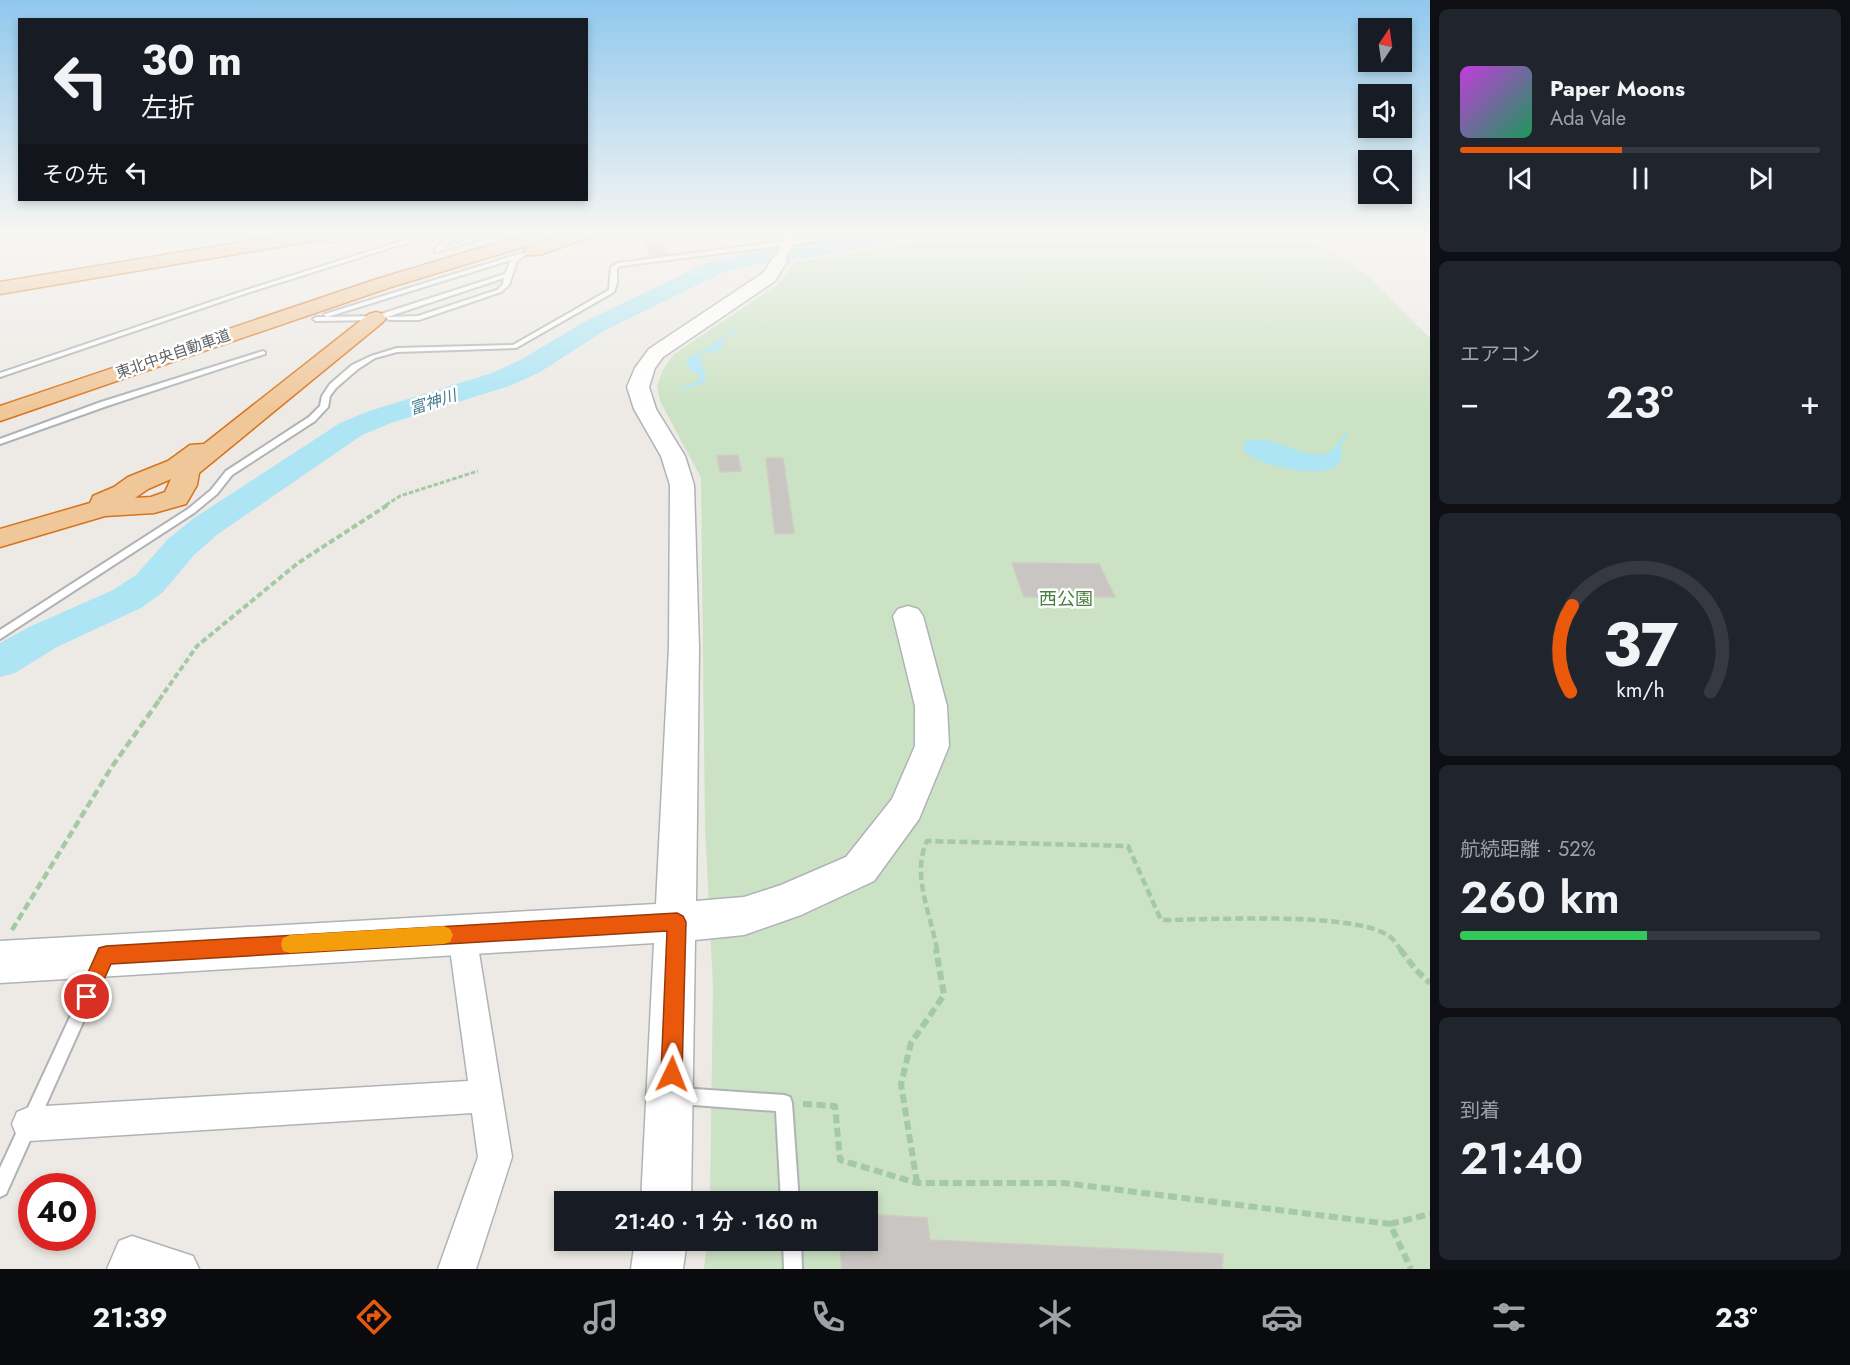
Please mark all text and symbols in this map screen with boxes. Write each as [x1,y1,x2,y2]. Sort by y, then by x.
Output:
north arrow [1358,18,1412,72]
map controls [1358,18,1412,204]
text: 30 m [141,30,242,91]
icon: left [42,42,120,120]
text: Paper Moons [1550,72,1685,104]
button: sound [1358,84,1412,138]
text: 左折 [141,88,195,127]
text: Ada Vale [1550,104,1626,133]
button: search [1358,150,1412,204]
icon: left [120,156,153,189]
text: その先 [42,158,108,190]
icon: previous [1504,162,1537,195]
icon: pause [1624,162,1657,195]
icon: next [1744,162,1777,195]
street label: 東北中央自動車道 [113,324,233,384]
text: エアコン [1460,340,1540,369]
text: 23° [1605,370,1674,435]
text: − [1460,379,1479,426]
text: + [1800,379,1820,426]
water label: 富神川 [407,383,461,420]
park label: 西公園 [1039,586,1093,612]
text: 37 [1602,599,1678,689]
text: km/h [1616,674,1664,705]
text: 航続距離 · 52% [1460,835,1596,864]
text: 260 km [1460,865,1620,930]
pin [61,971,112,1022]
icon: arrive [70,980,103,1013]
position arrow [640,1042,704,1106]
text: 到着 [1460,1096,1500,1125]
text: 21:40 [1460,1126,1583,1191]
speed limit sign: 40 [18,1173,96,1251]
text: 21:40 · 1 分 · 160 m [614,1205,818,1237]
icon: directions [353,1296,395,1338]
icon: music [580,1296,622,1338]
icon: phone [807,1296,849,1338]
icon: climate [1034,1296,1076,1338]
icon: car [1261,1296,1303,1338]
icon: filters [1488,1296,1530,1338]
text: 21:39 [93,1298,168,1337]
text: 23° [1715,1298,1757,1337]

